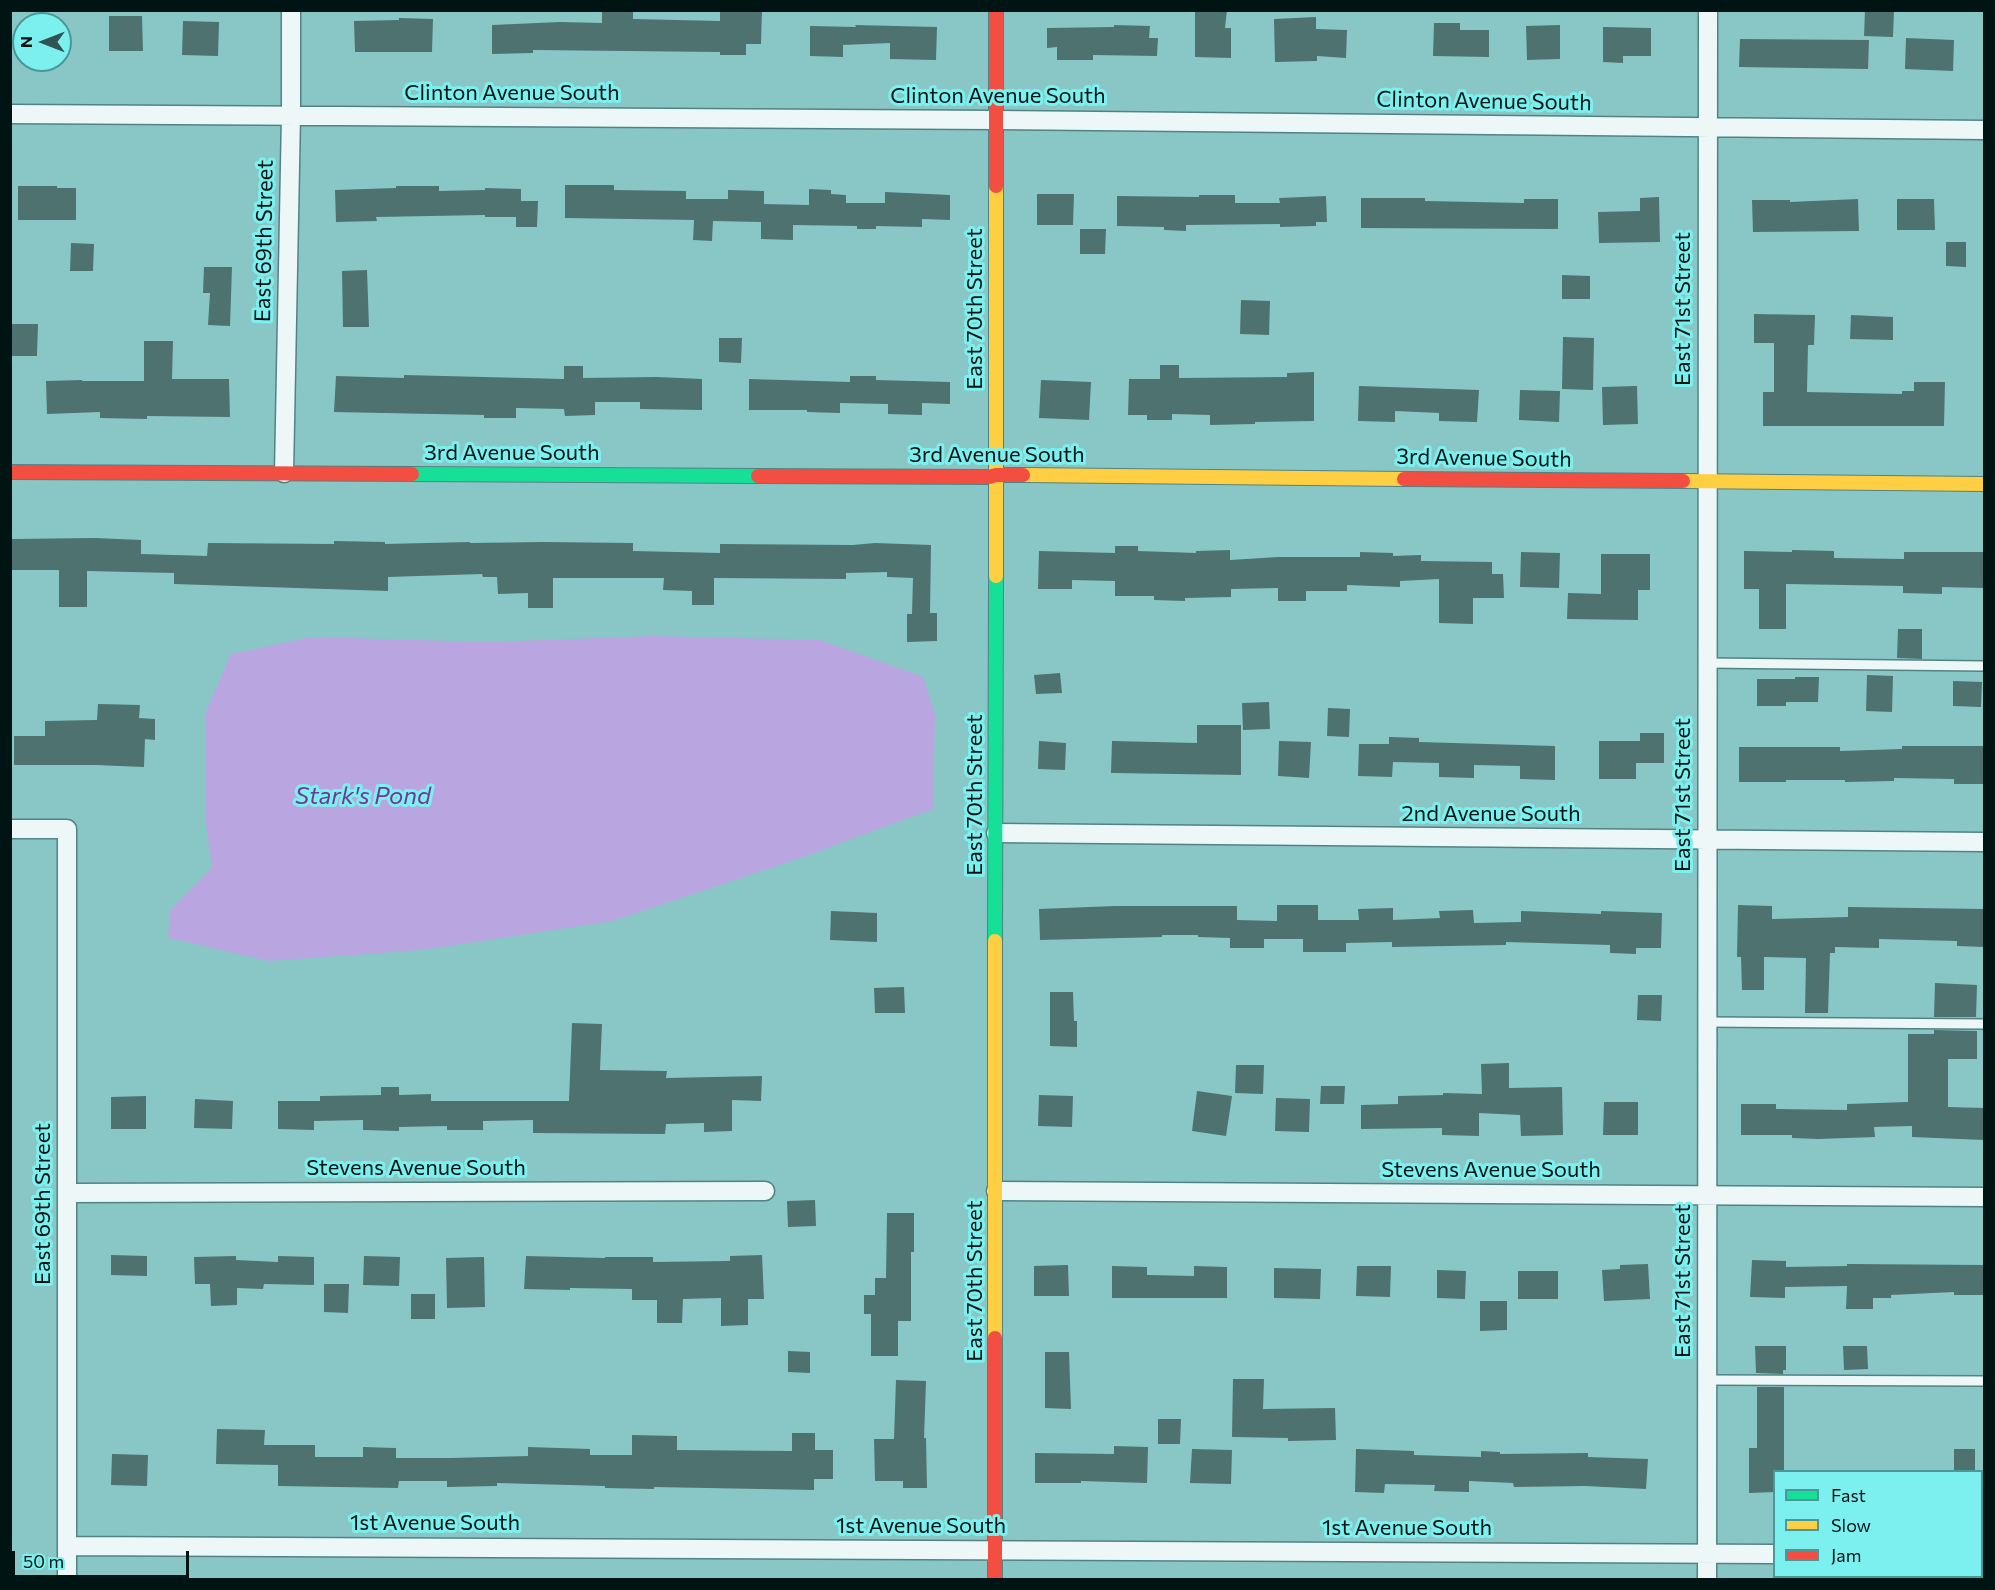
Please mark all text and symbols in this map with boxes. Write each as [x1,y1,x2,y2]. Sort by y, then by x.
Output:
north arrow [12,12,72,72]
text: N [16,36,35,48]
street label: Clinton Avenue South [404,80,620,106]
street label: Clinton Avenue South [890,83,1106,109]
street label: Clinton Avenue South [1376,86,1592,116]
street label: East 69th Street [249,160,279,322]
street label: East 70th Street [962,228,988,390]
street label: East 71st Street [1670,232,1696,386]
street label: 3rd Avenue South [424,440,600,466]
street label: 3rd Avenue South [909,442,1085,468]
street label: 3rd Avenue South [1396,443,1572,473]
street label: East 70th Street [962,714,988,876]
street label: East 71st Street [1670,718,1696,872]
water label: Stark's Pond [295,782,431,810]
street label: 2nd Avenue South [1401,801,1581,827]
street label: East 69th Street [30,1123,56,1285]
street label: Stevens Avenue South [306,1155,526,1181]
street label: Stevens Avenue South [1381,1157,1601,1183]
street label: East 70th Street [962,1200,988,1362]
street label: East 71st Street [1670,1204,1696,1358]
legend [1773,1470,1983,1578]
text: Fast [1831,1484,1866,1506]
street label: 1st Avenue South [350,1510,520,1536]
street label: 1st Avenue South [836,1513,1006,1539]
text: Slow [1831,1514,1871,1536]
street label: 1st Avenue South [1322,1515,1492,1541]
scale bar [15,1539,192,1577]
text: Jam [1831,1544,1861,1566]
text: 50 m [23,1550,64,1572]

